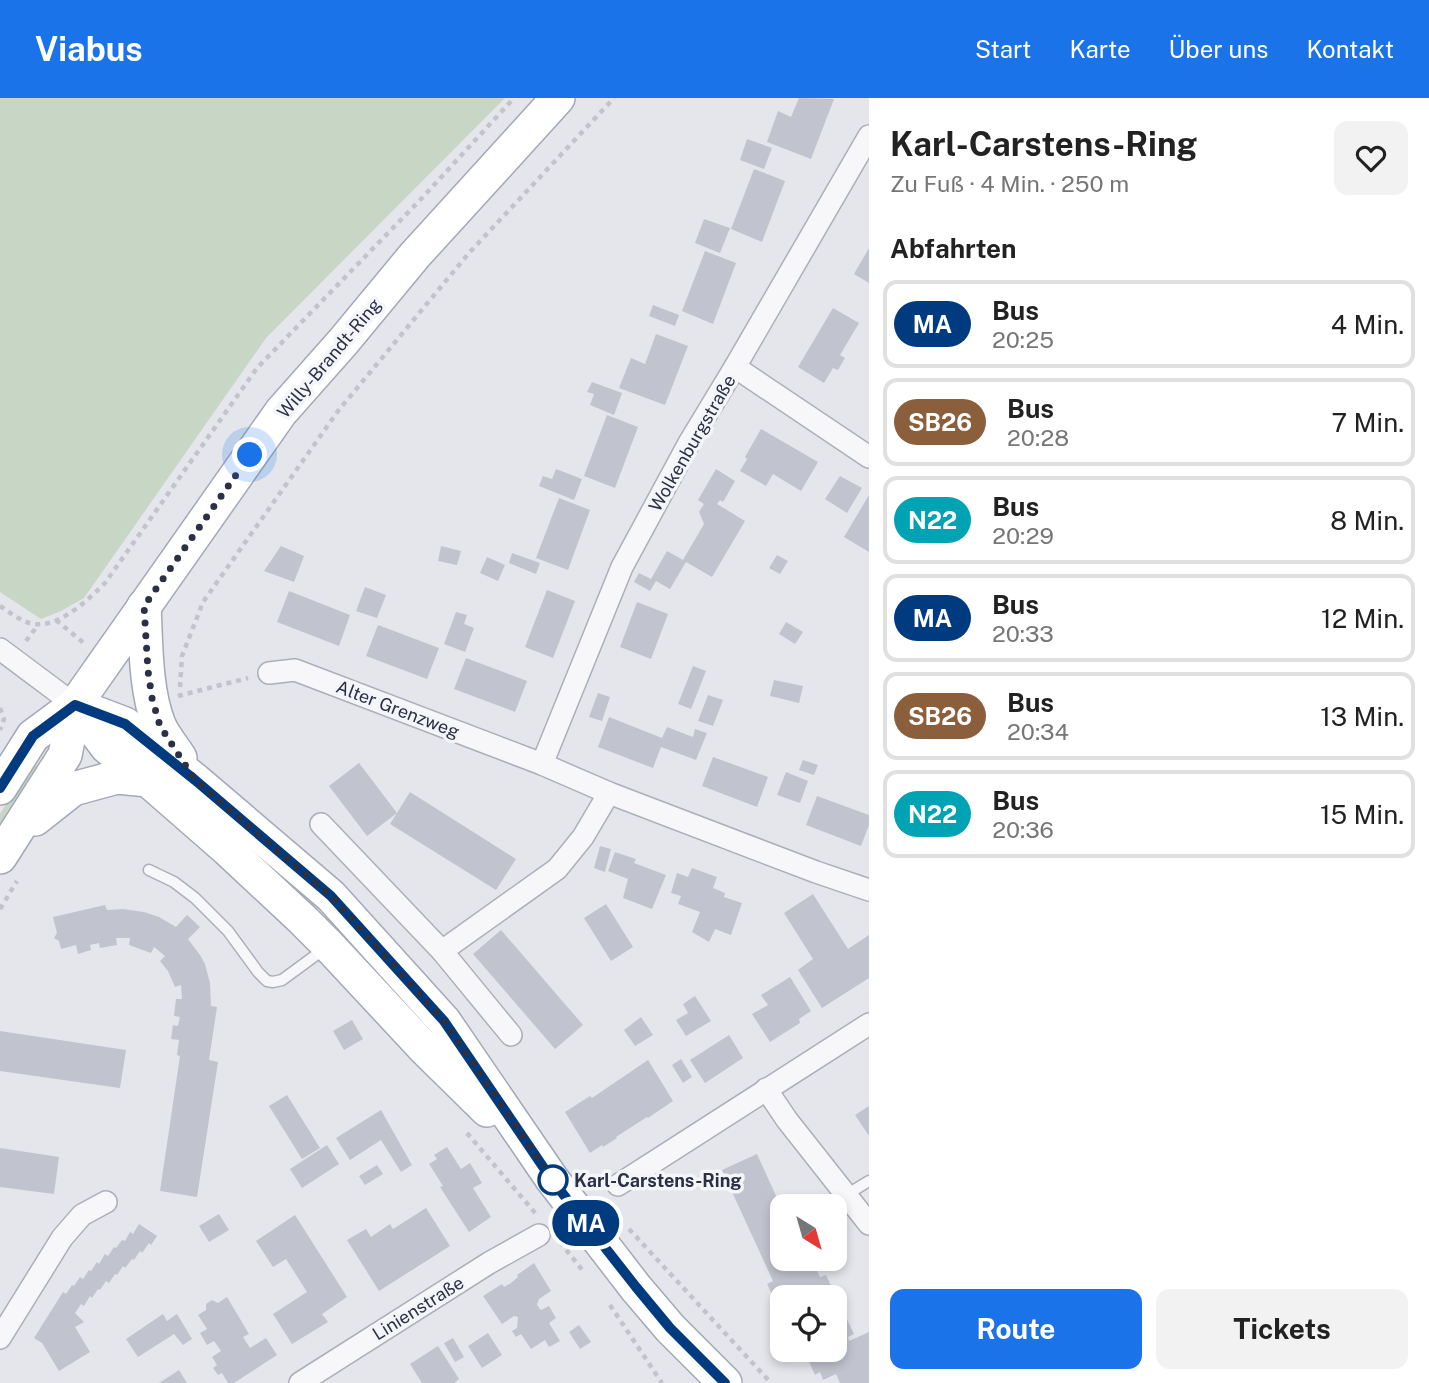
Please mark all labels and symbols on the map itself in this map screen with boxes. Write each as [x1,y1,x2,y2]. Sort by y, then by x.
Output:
street label: Willy-Brandt-Ring [273,294,385,422]
street label: Wolkenburgstraße [644,371,740,515]
your location [232,437,267,472]
street label: Alter Grenzweg [333,676,463,742]
marker: Karl-Carstens-Ring [538,1165,568,1195]
place label: Karl-Carstens-Ring [574,1170,742,1191]
north arrow [770,1194,847,1270]
line badge: MA [554,1200,618,1246]
street label: Linienstraße [368,1272,468,1344]

